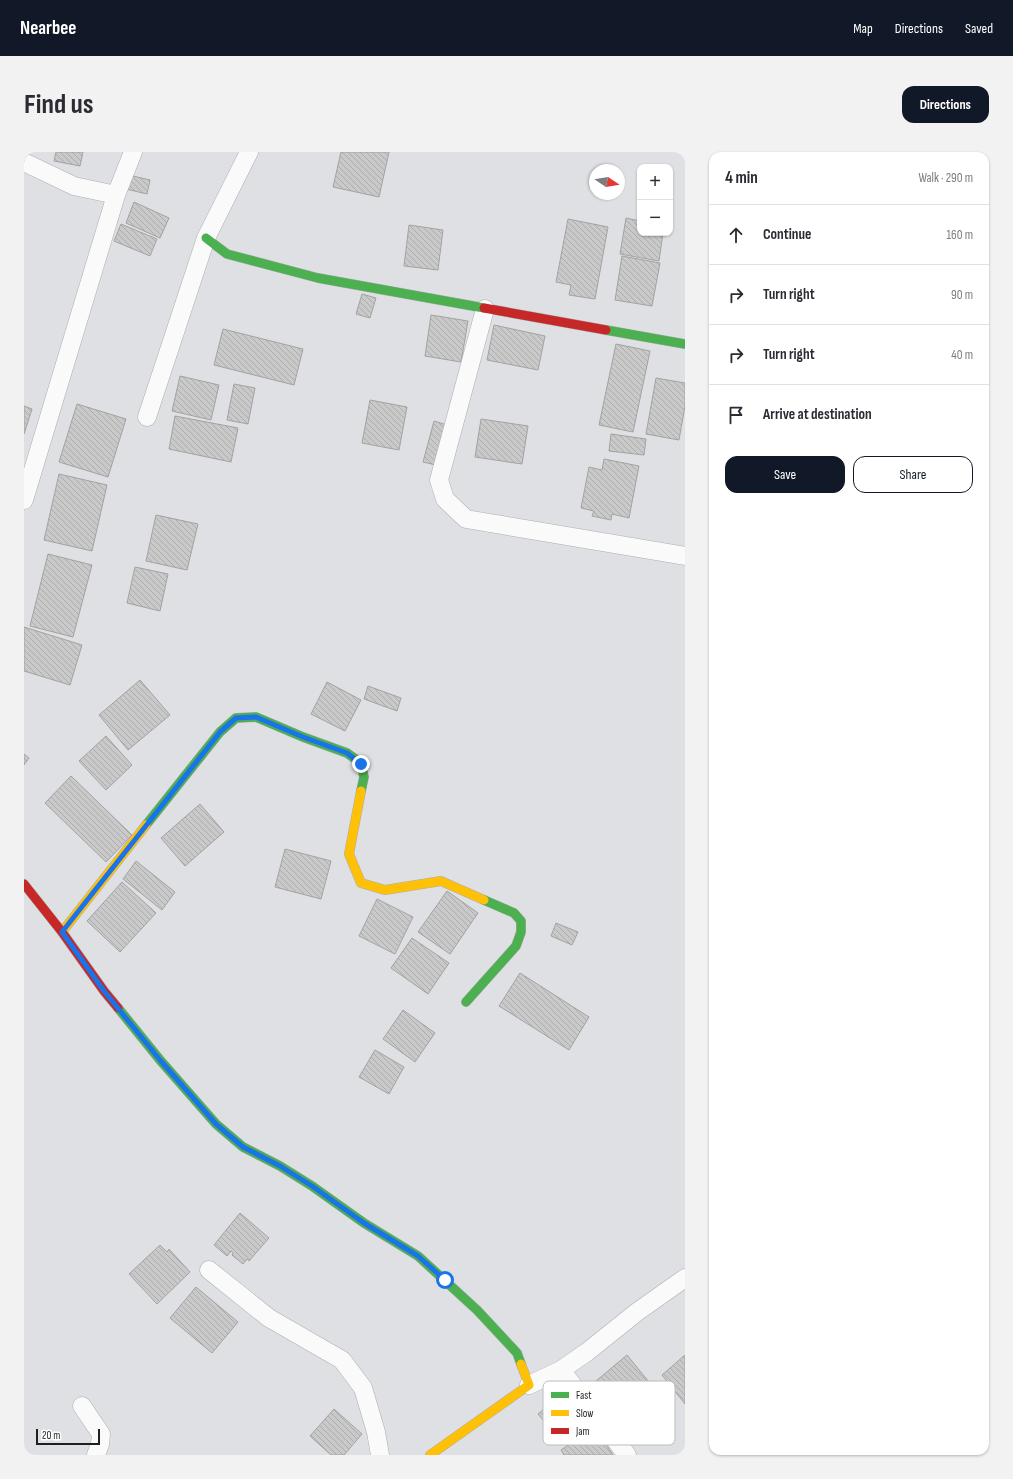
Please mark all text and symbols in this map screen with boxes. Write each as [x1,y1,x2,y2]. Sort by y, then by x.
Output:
text: Nearbee [20,17,76,40]
text: Map [853,20,873,37]
text: Directions [895,20,943,37]
text: Saved [965,20,993,37]
button: Directions [902,86,989,123]
text: Find us [24,88,93,121]
north arrow [589,164,625,200]
map controls [637,164,673,236]
button: + [637,164,673,200]
text: 4 min [725,168,758,188]
text: Walk · 290 m [918,170,973,186]
button: − [637,200,673,236]
icon: ahead [725,224,747,246]
text: Continue [763,225,812,244]
text: 160 m [947,227,973,243]
icon: right [725,284,747,306]
text: Turn right [763,285,815,304]
text: 90 m [951,287,973,303]
icon: right [725,344,747,366]
text: Turn right [763,345,815,364]
text: 40 m [951,347,973,363]
icon: arrive [725,404,747,426]
text: Arrive at destination [763,405,872,424]
button: Save [725,456,845,493]
button: Share [853,456,973,493]
route end [352,755,370,773]
route start [436,1271,454,1289]
legend [543,1381,675,1445]
text: Fast [576,1389,592,1402]
text: Slow [576,1407,593,1420]
text: Jam [575,1425,590,1438]
scale bar [36,1427,100,1446]
text: 20 m [42,1429,60,1442]

